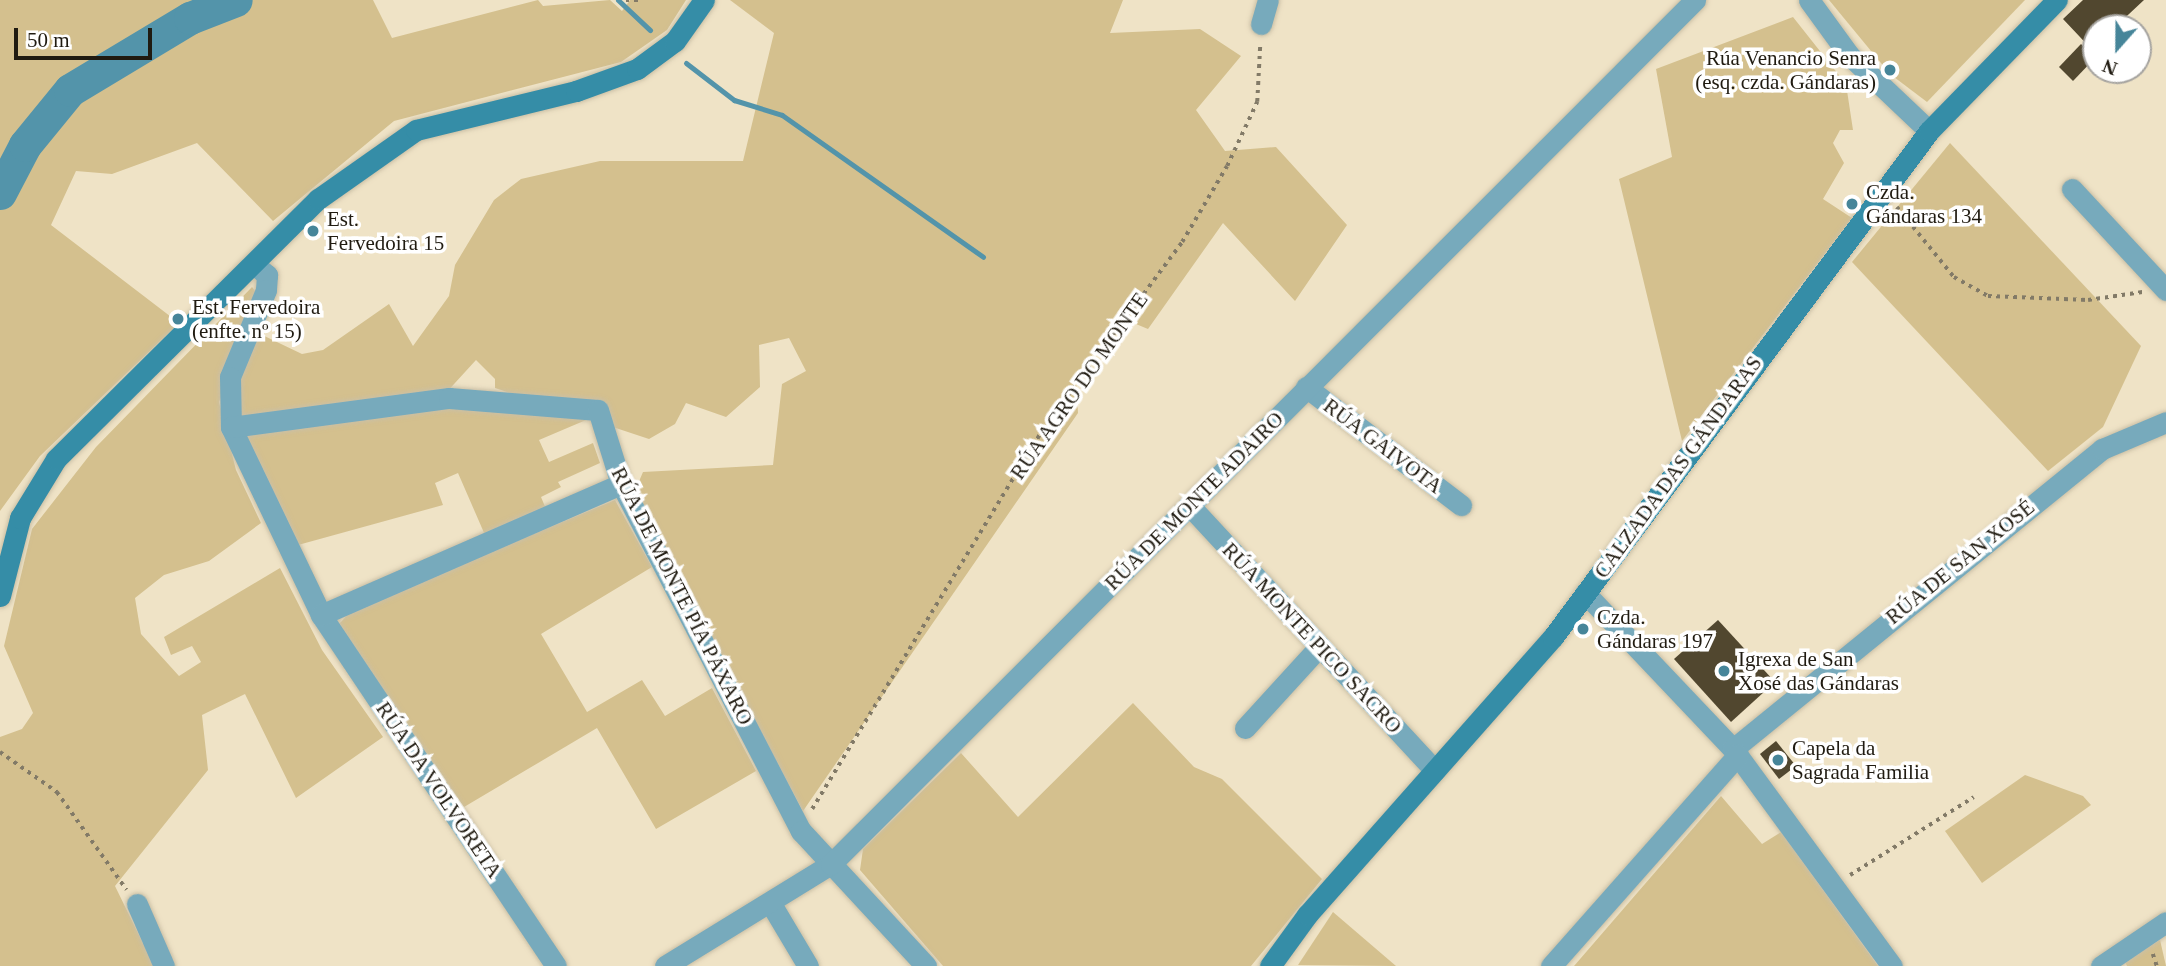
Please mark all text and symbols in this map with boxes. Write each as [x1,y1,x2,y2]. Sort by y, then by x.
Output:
scale bar [18,14,156,58]
north arrow [2082,14,2152,84]
text: 50 m [27,28,70,52]
place label: Rúa Venancio Senra (esq. czda. Gándaras) [1695,45,1876,95]
text: N [2100,55,2120,79]
marker: Rúa Venancio Senra (esq. czda. Gándaras) [1882,62,1898,78]
place label: Czda. Gándaras 134 [1866,179,1982,229]
marker: Czda. Gándaras 134 [1844,196,1860,212]
place label: Est. Fervedoira 15 [327,206,444,256]
marker: Est. Fervedoira 15 [305,223,321,239]
street label: RÚA AGRO DO MONTE [1004,287,1154,485]
place label: Est. Fervedoira (enfte. nº 15) [192,294,320,344]
marker: Est. Fervedoira (enfte. nº 15) [170,311,186,327]
street label: CALZADA DAS GÁNDARAS [1589,351,1767,583]
street label: RÚA GAIVOTA [1318,393,1448,499]
street label: RÚA DE MONTE ADAIRO [1099,406,1289,596]
street label: RÚA DE MONTE PÍA PÁXARO [605,462,759,730]
street label: RÚA DE SAN XOSÉ [1880,494,2040,630]
street label: RÚA MONTE PICO SACRO [1217,537,1407,739]
place label: Czda. Gándaras 197 [1597,604,1713,654]
marker: Czda. Gándaras 197 [1575,621,1591,637]
place label: Igrexa de San Xosé das Gándaras [1738,646,1899,696]
marker: Igrexa de San Xosé das Gándaras [1716,663,1732,679]
street label: RÚA DA VOLVORETA [370,696,508,884]
place label: Capela da Sagrada Familia [1792,735,1929,785]
marker: Capela da Sagrada Familia [1770,752,1786,768]

